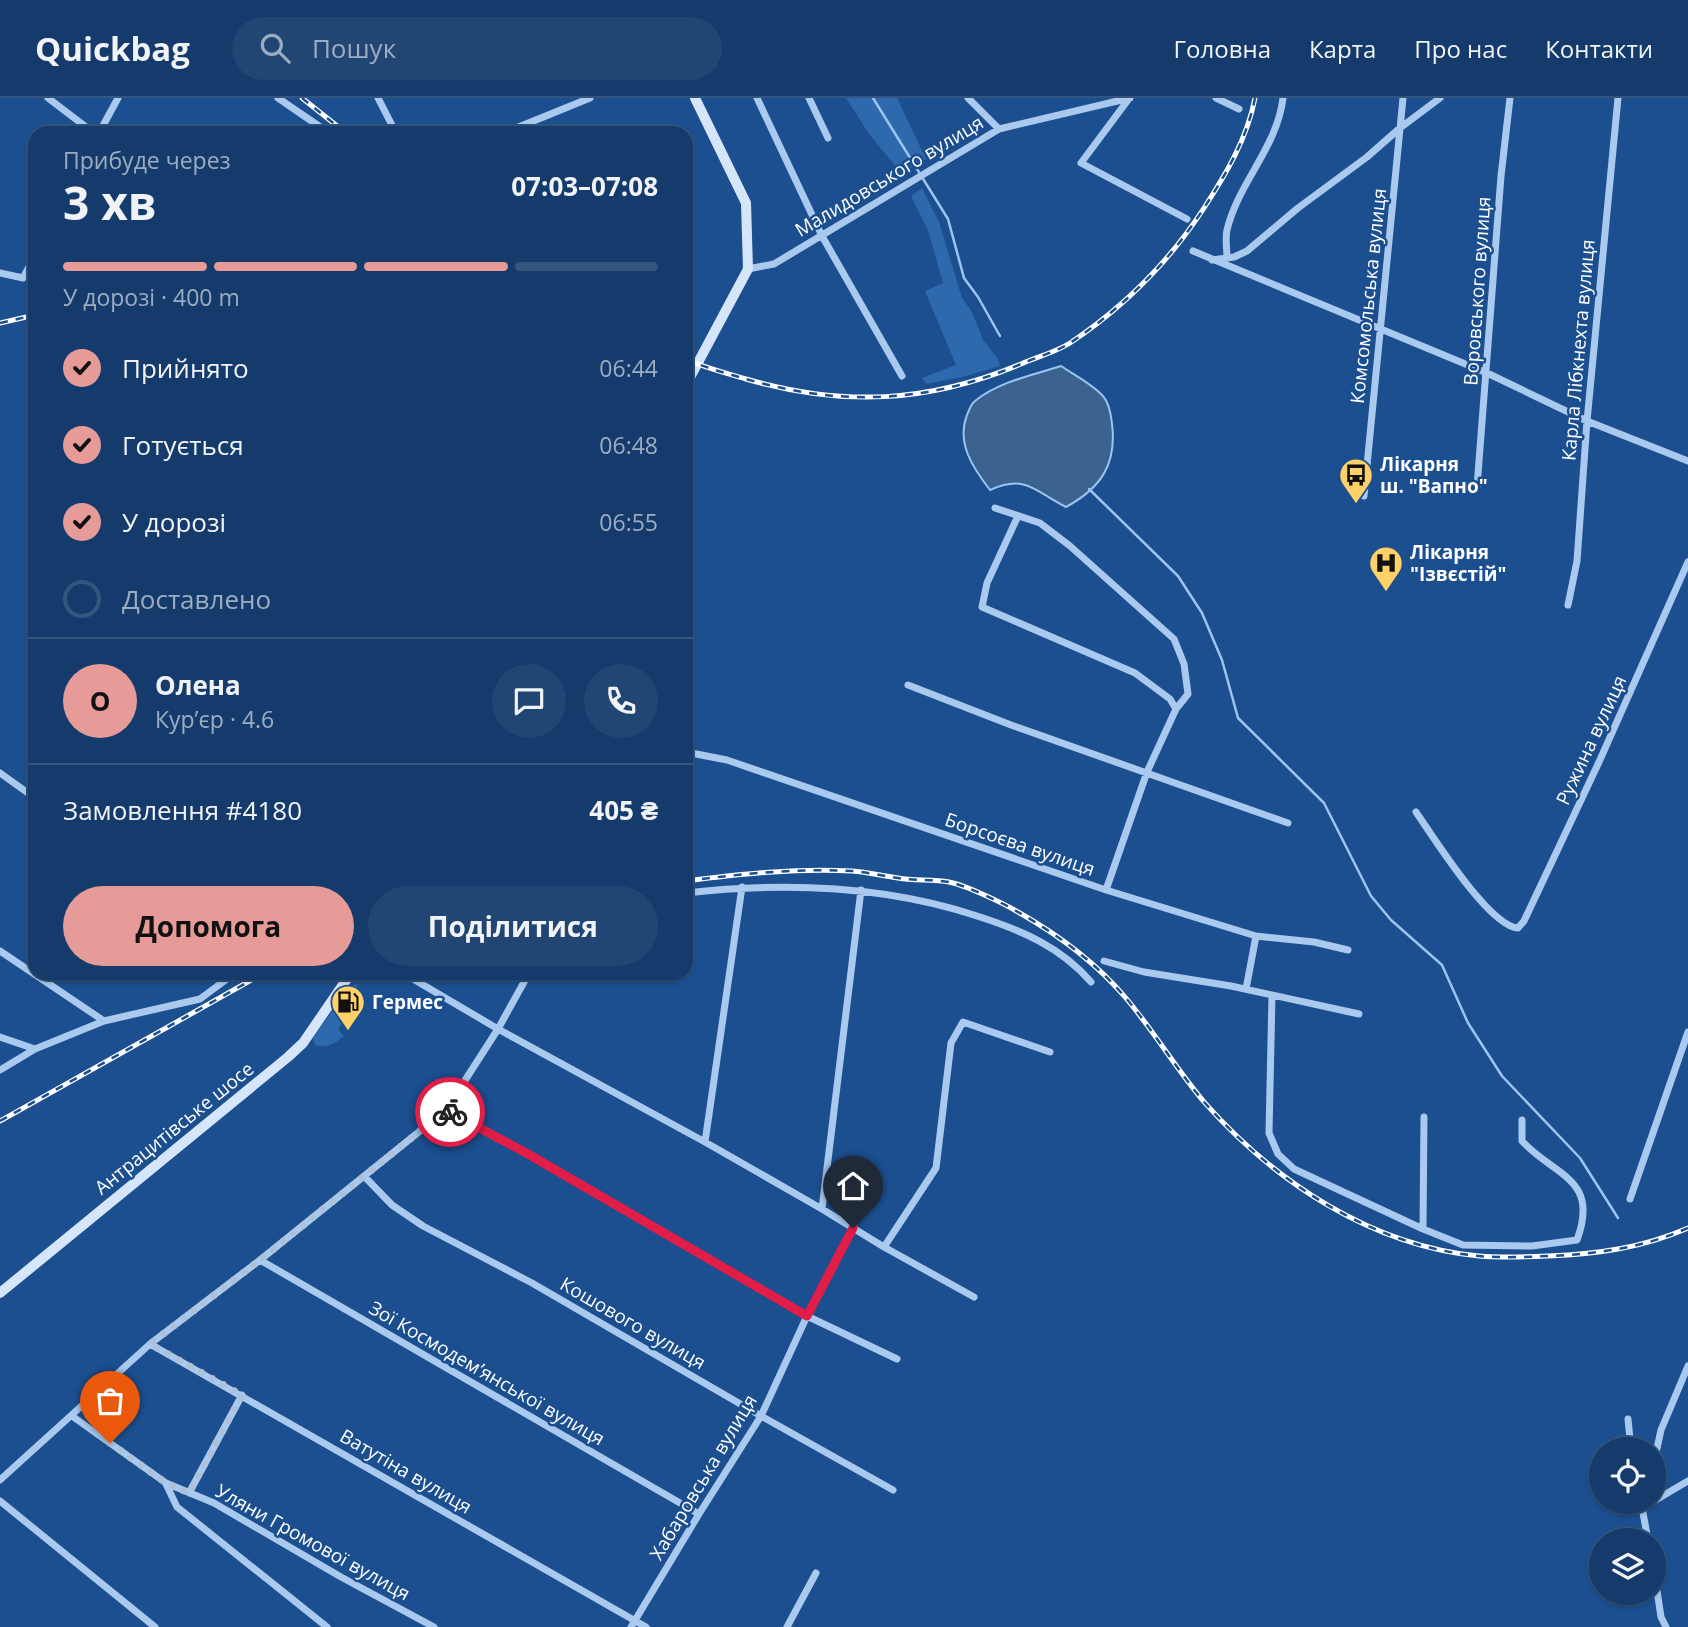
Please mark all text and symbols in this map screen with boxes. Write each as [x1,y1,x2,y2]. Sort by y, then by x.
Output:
search box [232,17,722,80]
text: Quickbag [35,26,190,71]
icon: search [256,29,294,67]
text: Пошук [312,30,396,66]
text: Головна [1174,32,1271,65]
text: Карта [1309,32,1376,65]
text: Про нас [1414,32,1507,65]
text: Контакти [1545,32,1653,65]
street label: Малидовського вулиця [790,109,988,243]
text: Прибуде через [63,144,231,176]
text: 07:03–07:08 [511,168,658,204]
text: 3 хв [63,171,157,233]
street label: Комсомольська вулиця [1344,187,1392,405]
street label: Воровського вулиця [1457,196,1497,386]
street label: Карла Лібкнехта вулиця [1555,238,1601,462]
text: У дорозі · 400 m [63,281,240,313]
icon: check [63,349,101,387]
text: Прийнято [122,350,249,386]
text: 06:44 [599,352,658,384]
icon: check [63,426,101,464]
text: Готується [122,427,244,463]
text: 06:48 [599,429,658,461]
place label: Лікарня ш. "Вапно" [1380,451,1488,499]
bus stop icon: Лікарня ш. "Вапно" [1337,456,1375,505]
icon: check [63,503,101,541]
text: У дорозі [122,504,226,540]
text: 06:55 [599,506,658,538]
place label: Лікарня "Ізвєстій" [1410,539,1506,587]
hospital icon: Лікарня "Ізвєстій" [1367,544,1405,593]
text: Доставлено [122,581,271,617]
button: chat [492,664,566,738]
button: phone [584,664,658,738]
text: Олена [155,667,241,703]
street label: Ружина вулиця [1550,671,1632,809]
text: О [90,683,110,719]
text: Кур’єр · 4.6 [155,703,274,735]
text: Замовлення #4180 [63,792,302,828]
text: 405 ₴ [589,792,658,828]
street label: Борсоєва вулиця [942,806,1098,882]
button: Допомога [63,886,354,966]
button: Поділитися [368,886,658,966]
fuel station icon: Гермес [329,983,367,1032]
place label: Гермес [372,989,443,1015]
street label: Антрацитівське шосе [89,1056,259,1200]
courier [415,1077,485,1147]
icon: bike [431,1093,469,1131]
pin [823,1156,883,1228]
icon: home [834,1167,872,1205]
street label: Кошового вулиця [555,1271,711,1375]
street label: Зої Космодем’янської вулиця [364,1295,610,1451]
pin [80,1371,140,1443]
icon: bag [91,1382,129,1420]
street label: Хабаровська вулиця [643,1389,763,1565]
street label: Ватутіна вулиця [335,1423,477,1519]
map controls [1589,1437,1666,1605]
button: locate [1589,1437,1666,1514]
street label: Уляни Громової вулиця [211,1478,415,1606]
button: layers [1589,1528,1666,1605]

